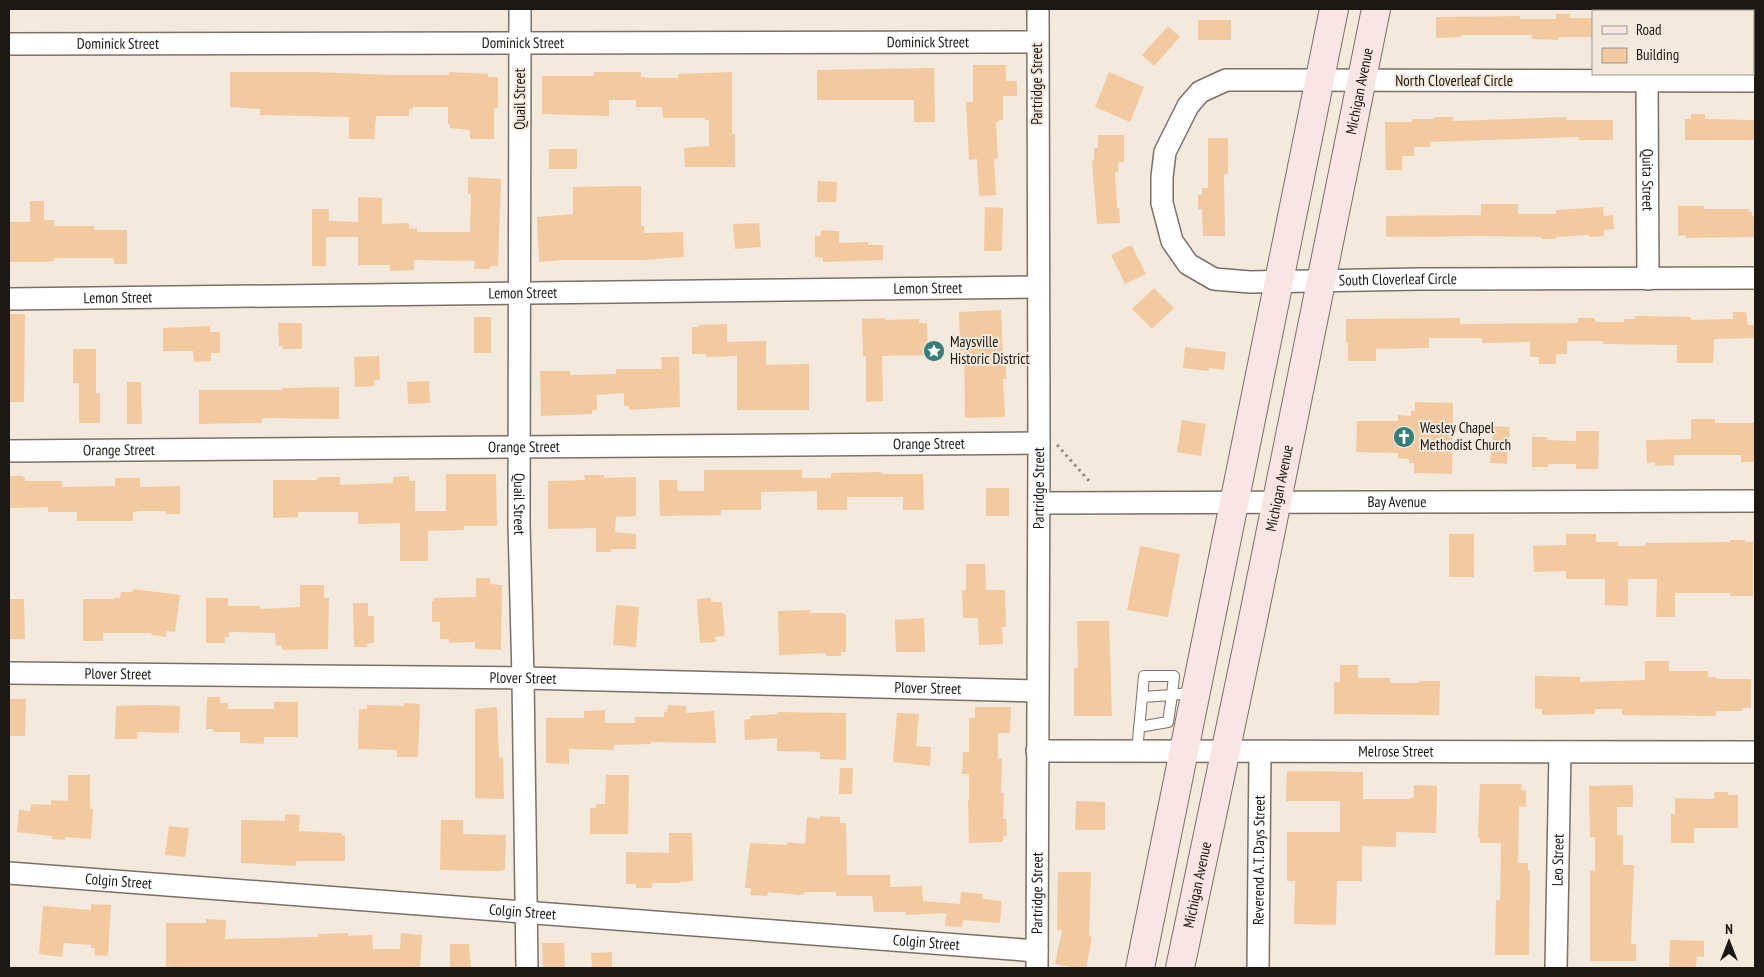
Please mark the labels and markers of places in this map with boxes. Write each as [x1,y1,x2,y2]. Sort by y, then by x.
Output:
place label: Maysville Historic District [950,332,1030,368]
place icon: Maysville Historic District [922,339,946,363]
place label: Wesley Chapel Methodist Church [1420,418,1511,454]
church icon: Wesley Chapel Methodist Church [1392,425,1416,449]

